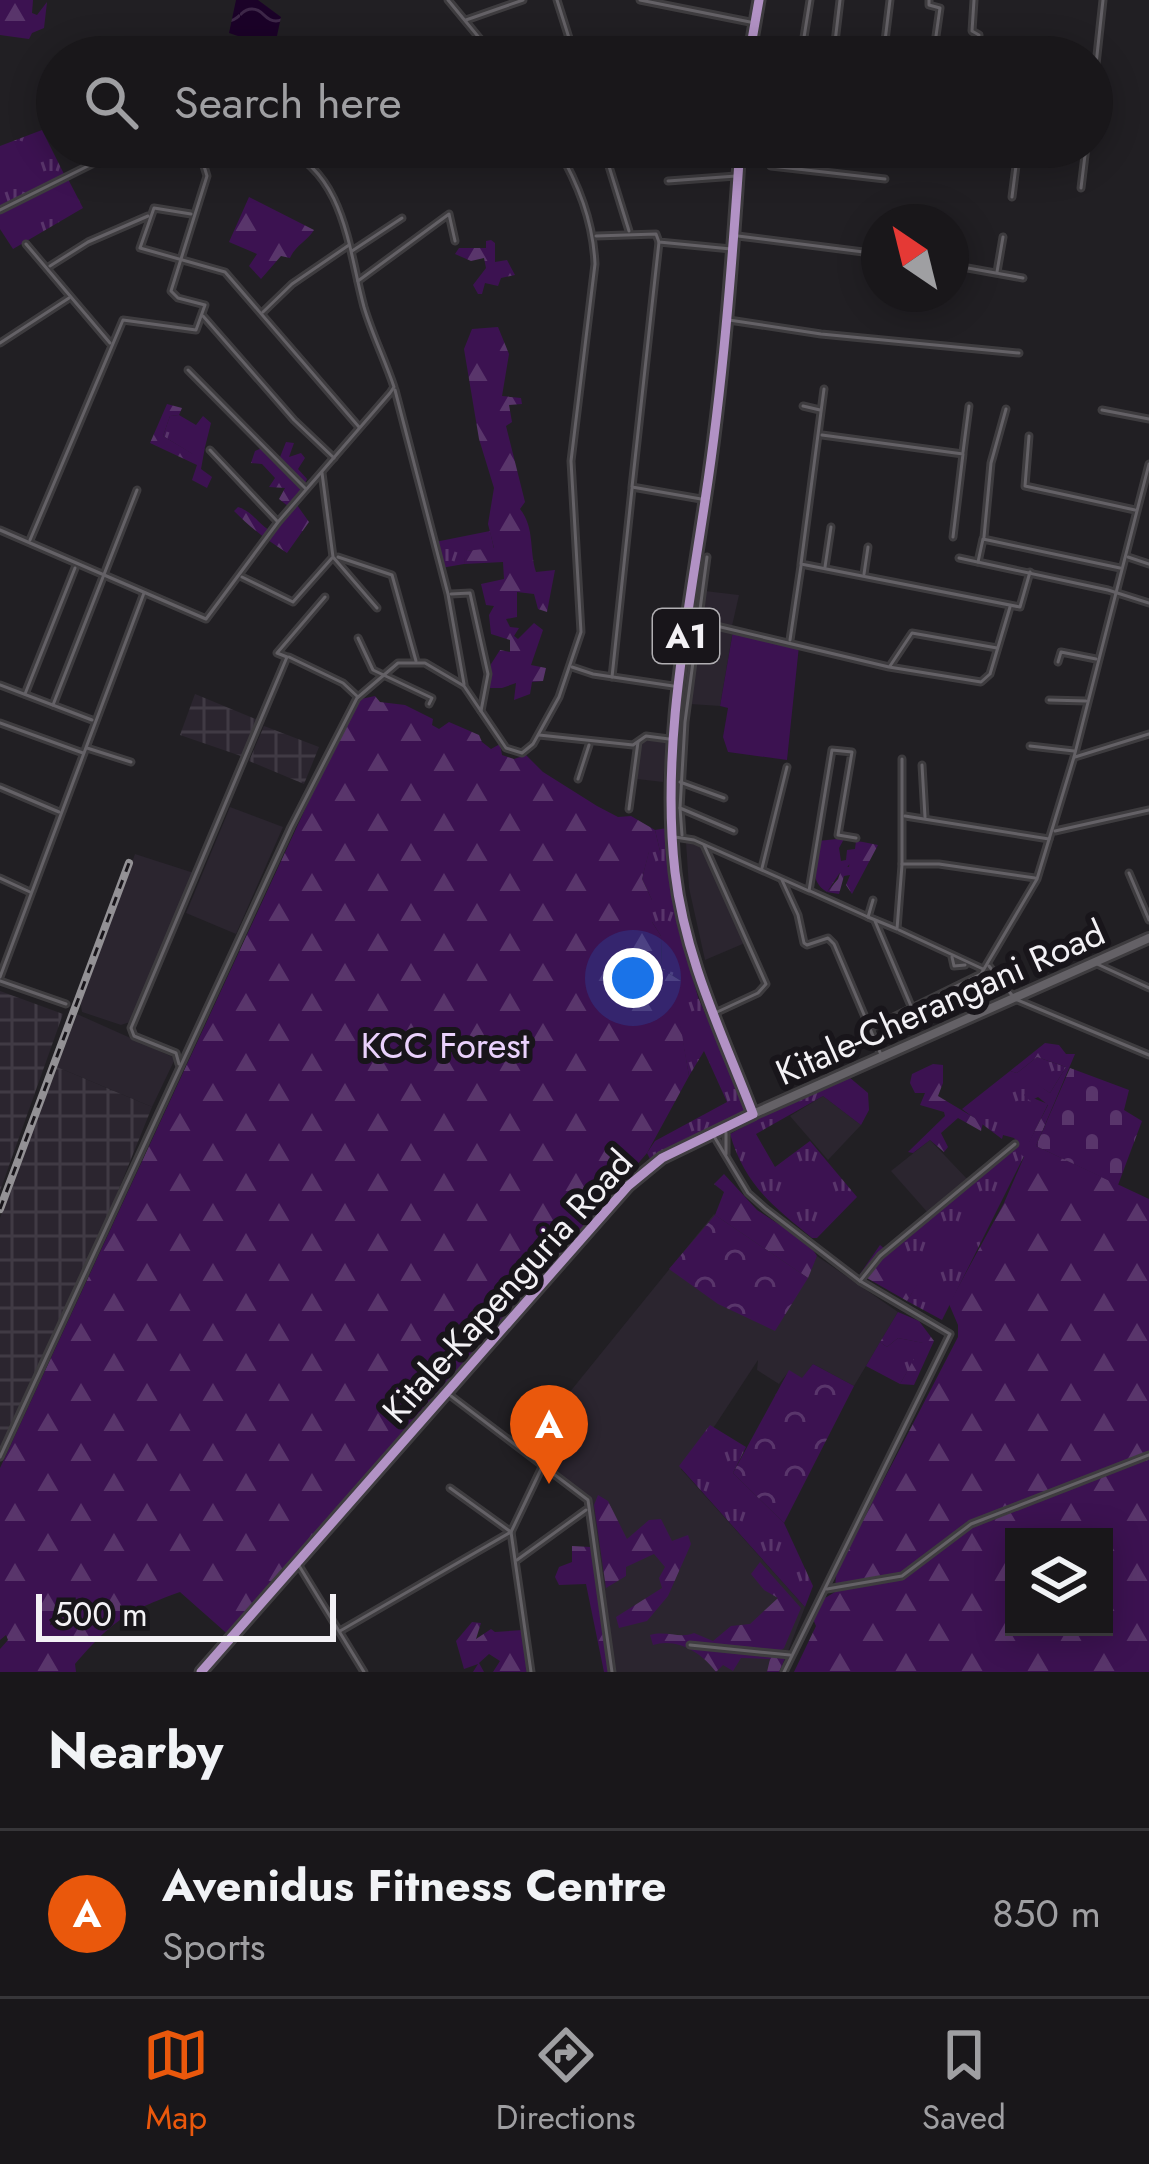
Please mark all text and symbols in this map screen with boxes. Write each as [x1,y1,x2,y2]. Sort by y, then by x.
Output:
search box [36,36,1113,168]
icon: search [78,69,144,135]
text: Search here [174,70,402,135]
north arrow [861,204,969,312]
road number: A1 [653,609,719,663]
street label: Kitale-Cherangani Road [767,906,1113,1098]
your location [603,948,663,1008]
park label: KCC Forest [361,1019,530,1071]
street label: Kitale-Kapenguria Road [370,1138,644,1434]
pin: A [510,1385,588,1484]
map controls [1005,1528,1113,1636]
button: layers [1005,1528,1113,1636]
scale bar [36,1588,336,1641]
text: 500 m [54,1591,148,1638]
text: Nearby [48,1713,223,1787]
text: Avenidus Fitness Centre [162,1853,667,1918]
text: A [73,1885,101,1942]
text: 850 m [992,1885,1101,1942]
text: Sports [162,1918,265,1975]
tab: Map [143,2022,209,2141]
tab: Directions [496,2022,636,2141]
tab: Saved [922,2022,1006,2141]

